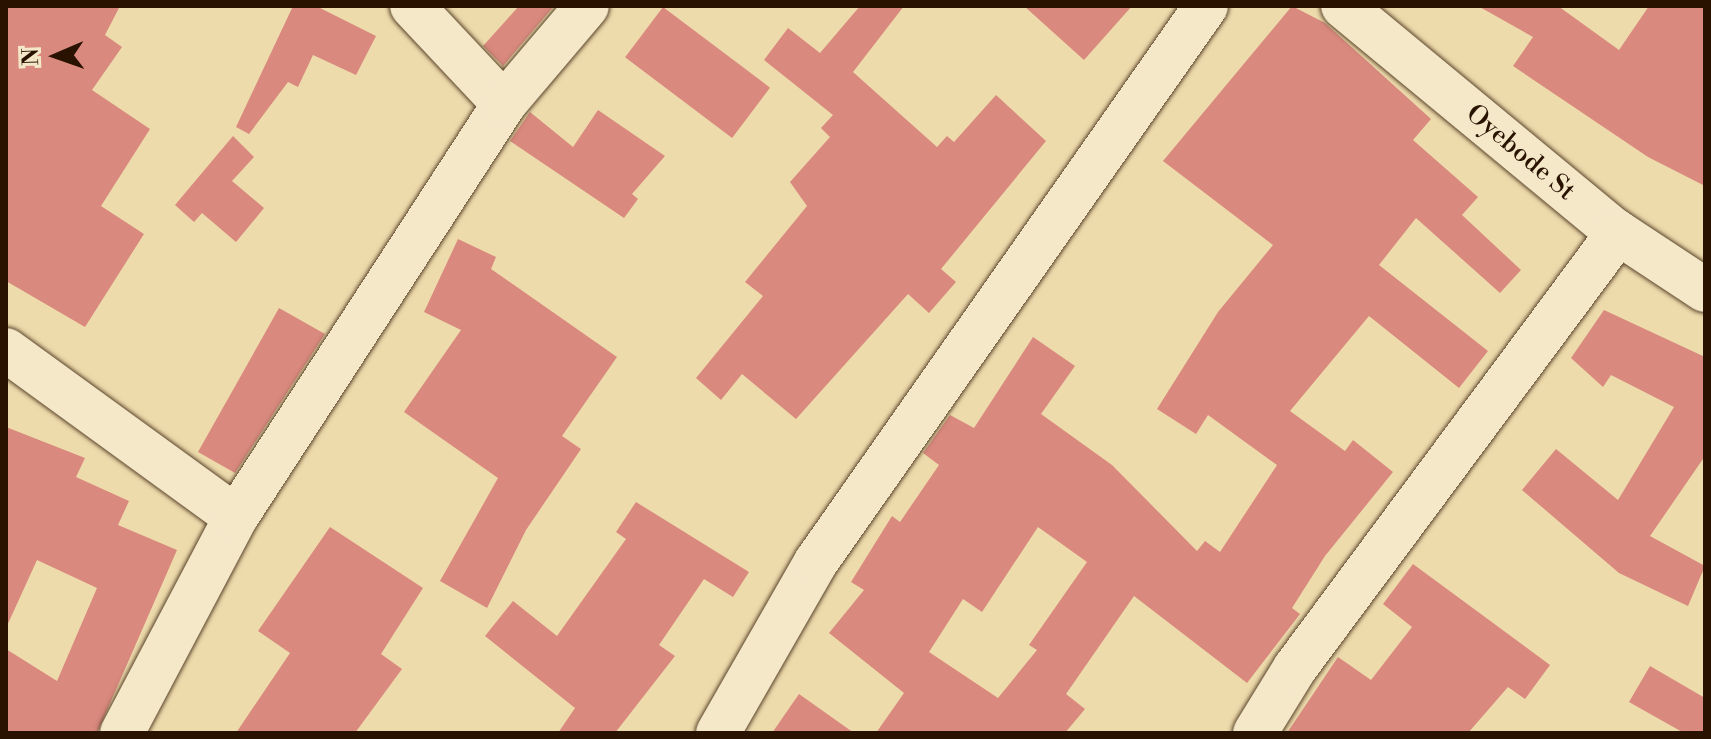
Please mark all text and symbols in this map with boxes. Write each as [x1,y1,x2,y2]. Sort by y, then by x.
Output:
north arrow [16,16,96,96]
text: N [18,48,45,66]
street label: Oyebode St [1459,98,1581,208]

